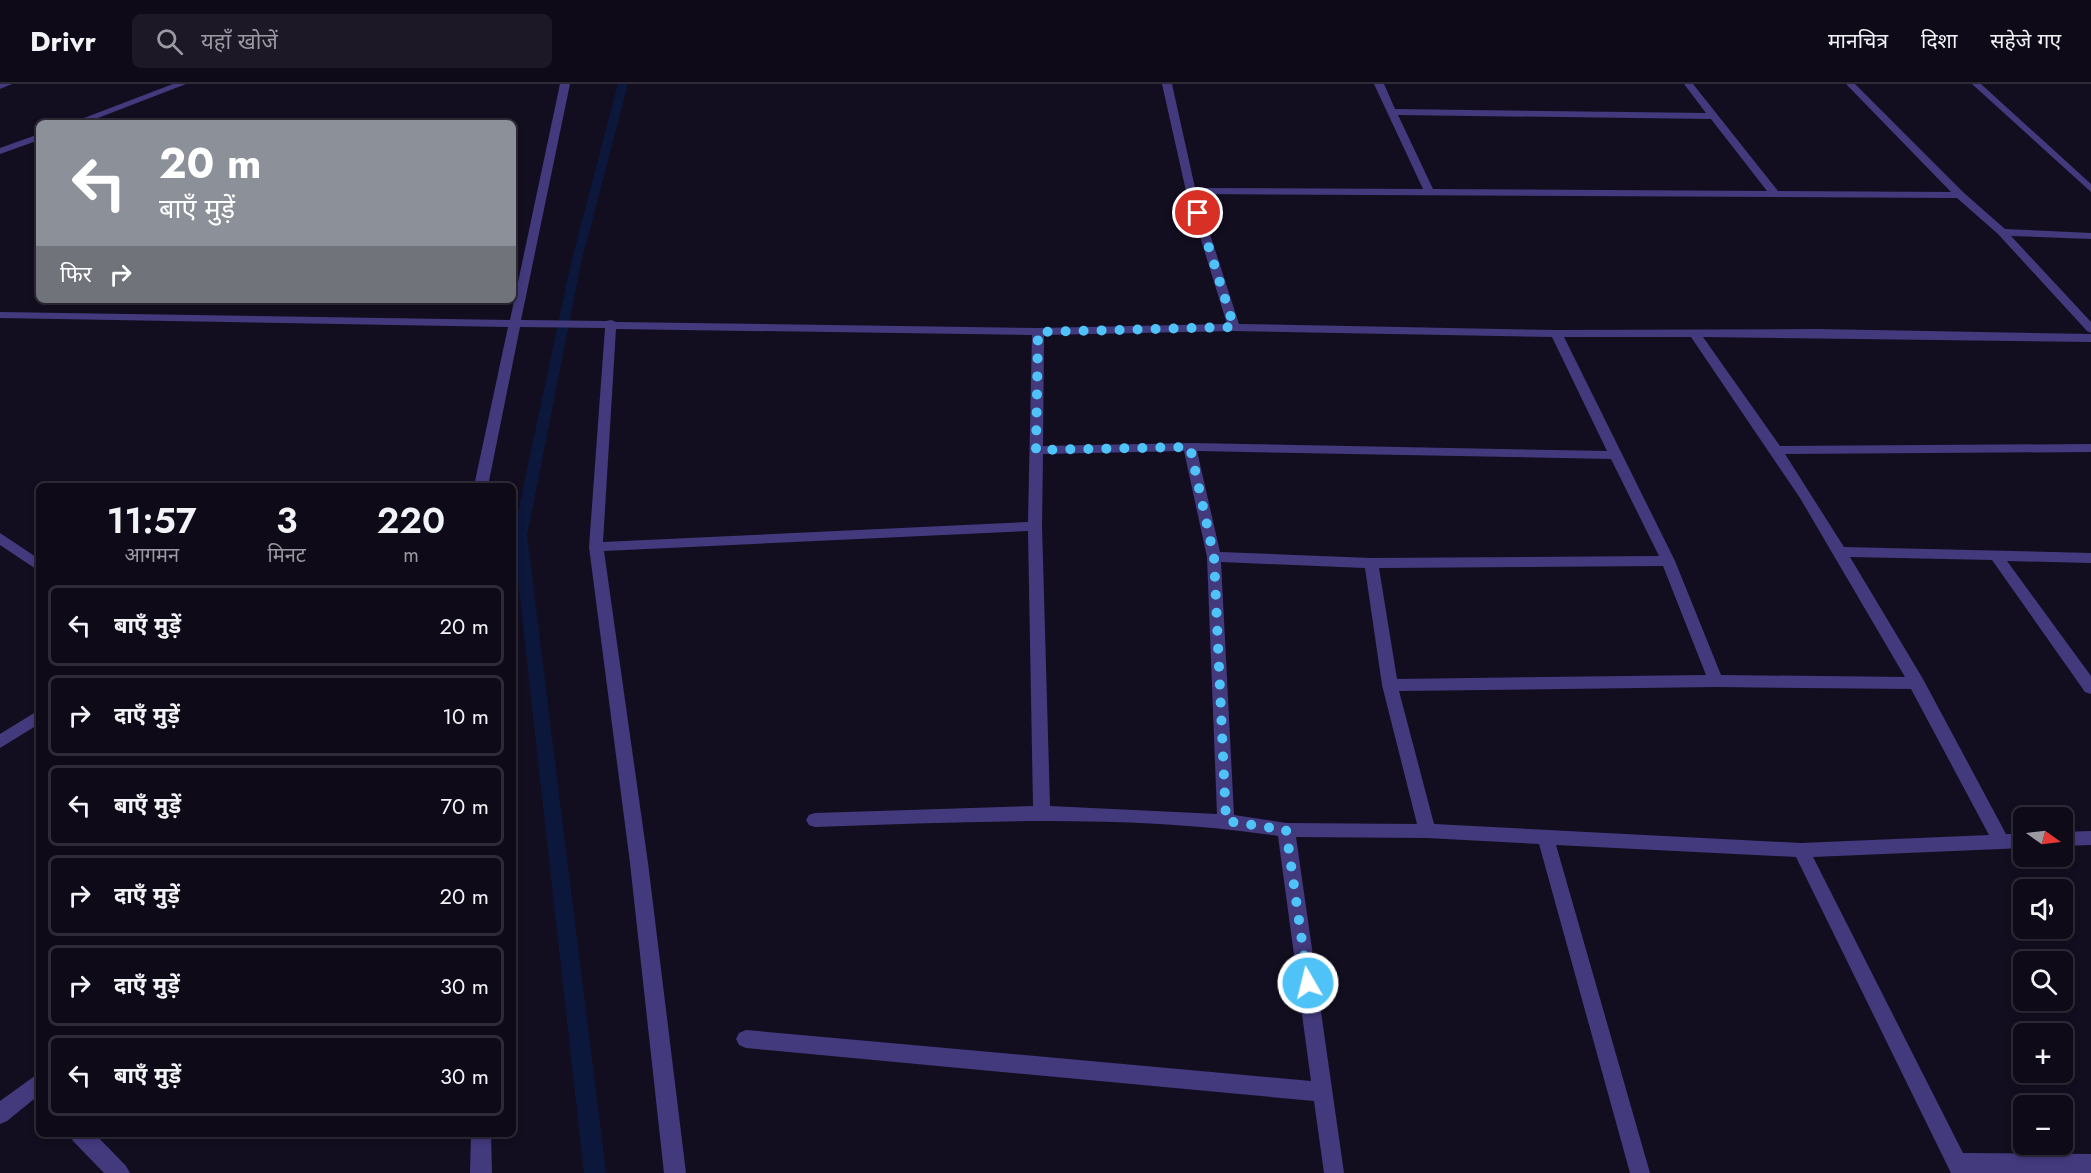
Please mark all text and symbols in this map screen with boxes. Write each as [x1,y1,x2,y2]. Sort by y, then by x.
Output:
search box [132,14,552,68]
text: Drivr [30,21,96,62]
icon: search [153,25,186,58]
text: यहाँ खोजें [201,25,278,57]
text: मानचित्र [1828,26,1888,56]
text: दिशा [1921,26,1957,56]
text: सहेजे गए [1990,26,2061,56]
text: 20 m [159,133,261,194]
icon: left [60,144,138,222]
pin [1172,187,1223,238]
text: बाएँ मुड़ें [159,189,235,228]
icon: arrive [1181,196,1214,229]
text: फिर [60,258,92,290]
icon: right [104,258,137,291]
text: 11:57 [107,494,197,546]
text: 3 [276,494,297,546]
text: 220 [377,494,445,546]
text: आगमन [124,541,179,570]
text: मिनट [268,541,306,570]
text: m [403,541,419,570]
icon: left [63,609,96,642]
text: बाएँ मुड़ें [114,609,181,641]
text: 20 m [440,610,489,642]
icon: right [63,699,96,732]
text: दाएँ मुड़ें [114,699,180,731]
text: 10 m [442,700,489,732]
icon: left [63,789,96,822]
text: बाएँ मुड़ें [114,789,181,821]
text: 70 m [440,790,489,822]
north arrow [2013,807,2073,867]
map controls [2013,807,2073,1155]
icon: right [63,879,96,912]
text: दाएँ मुड़ें [114,879,180,911]
button: sound [2013,879,2073,939]
text: 20 m [440,880,489,912]
position arrow [1276,951,1340,1015]
button: search [2013,951,2073,1011]
icon: right [63,969,96,1002]
text: दाएँ मुड़ें [114,969,180,1001]
text: 30 m [440,970,489,1002]
button: + [2013,1023,2073,1083]
icon: left [63,1059,96,1092]
text: बाएँ मुड़ें [114,1059,181,1091]
text: 30 m [440,1060,489,1092]
button: − [2013,1095,2073,1155]

